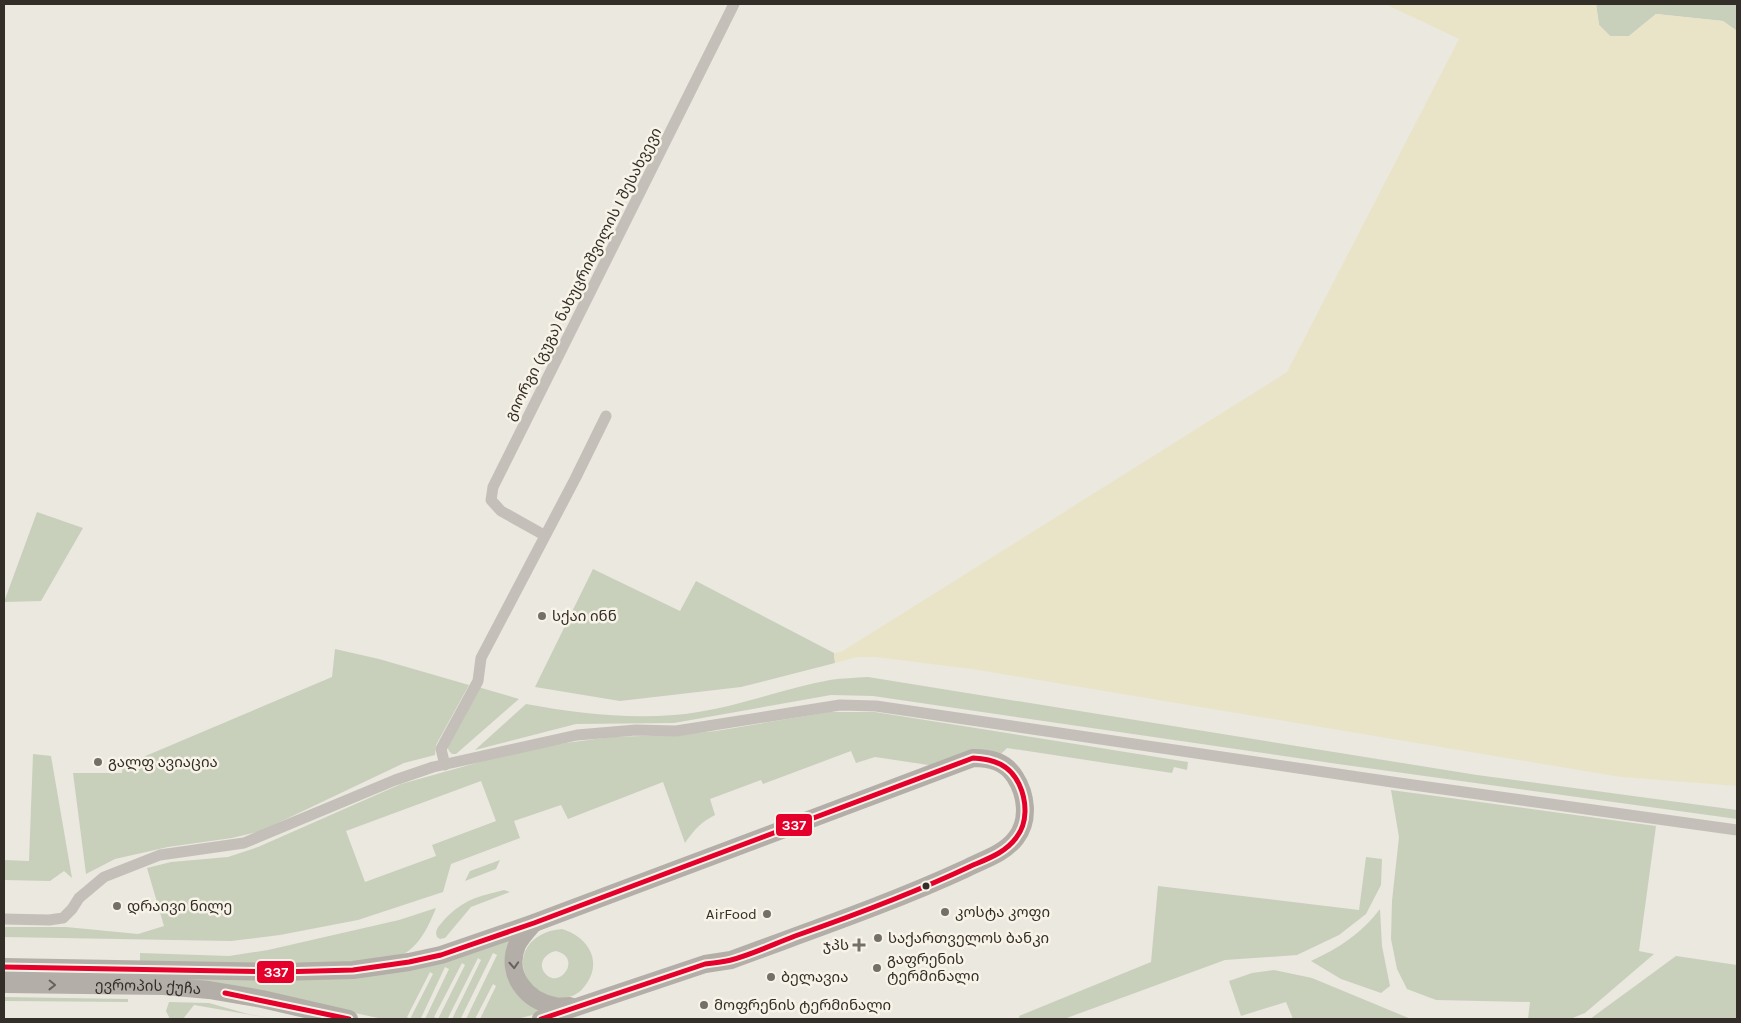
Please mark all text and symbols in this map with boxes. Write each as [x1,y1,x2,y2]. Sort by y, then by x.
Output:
street label: გიორგი (გუგა) ნახუცრიშვილის I შესახვევი [501,124,665,424]
place label: სქაი ინნ [552,607,617,625]
marker: სქაი ინნ [536,610,548,622]
place label: გალფ ავიაცია [108,753,218,771]
marker: გალფ ავიაცია [92,756,104,768]
line badge: 337 [775,813,813,837]
text: 337 [782,817,806,834]
unlabelled marker [921,881,931,891]
place label: დრაივი ნილე [127,897,232,915]
marker: დრაივი ნილე [111,900,123,912]
place label: კოსტა კოფი [955,903,1050,921]
place label: AirFood [706,905,757,923]
marker: კოსტა კოფი [939,906,951,918]
marker: AirFood [761,908,773,920]
place label: საქართველოს ბანკი [888,929,1049,947]
marker: საქართველოს ბანკი [872,932,884,944]
place label: ჯპს [823,936,849,954]
marker: ჯპს [853,939,865,951]
place label: გაფრენის ტერმინალი [887,950,979,985]
line badge: 337 [256,960,295,984]
one-way arrow [509,962,520,970]
marker: გაფრენის ტერმინალი [871,962,883,974]
text: 337 [264,964,288,981]
place label: ბელავია [781,968,848,986]
marker: ბელავია [765,971,777,983]
street label: ევროპის ქუჩა [95,976,202,998]
one-way arrow [49,980,57,990]
place label: მოფრენის ტერმინალი [714,996,891,1014]
marker: მოფრენის ტერმინალი [698,999,710,1011]

